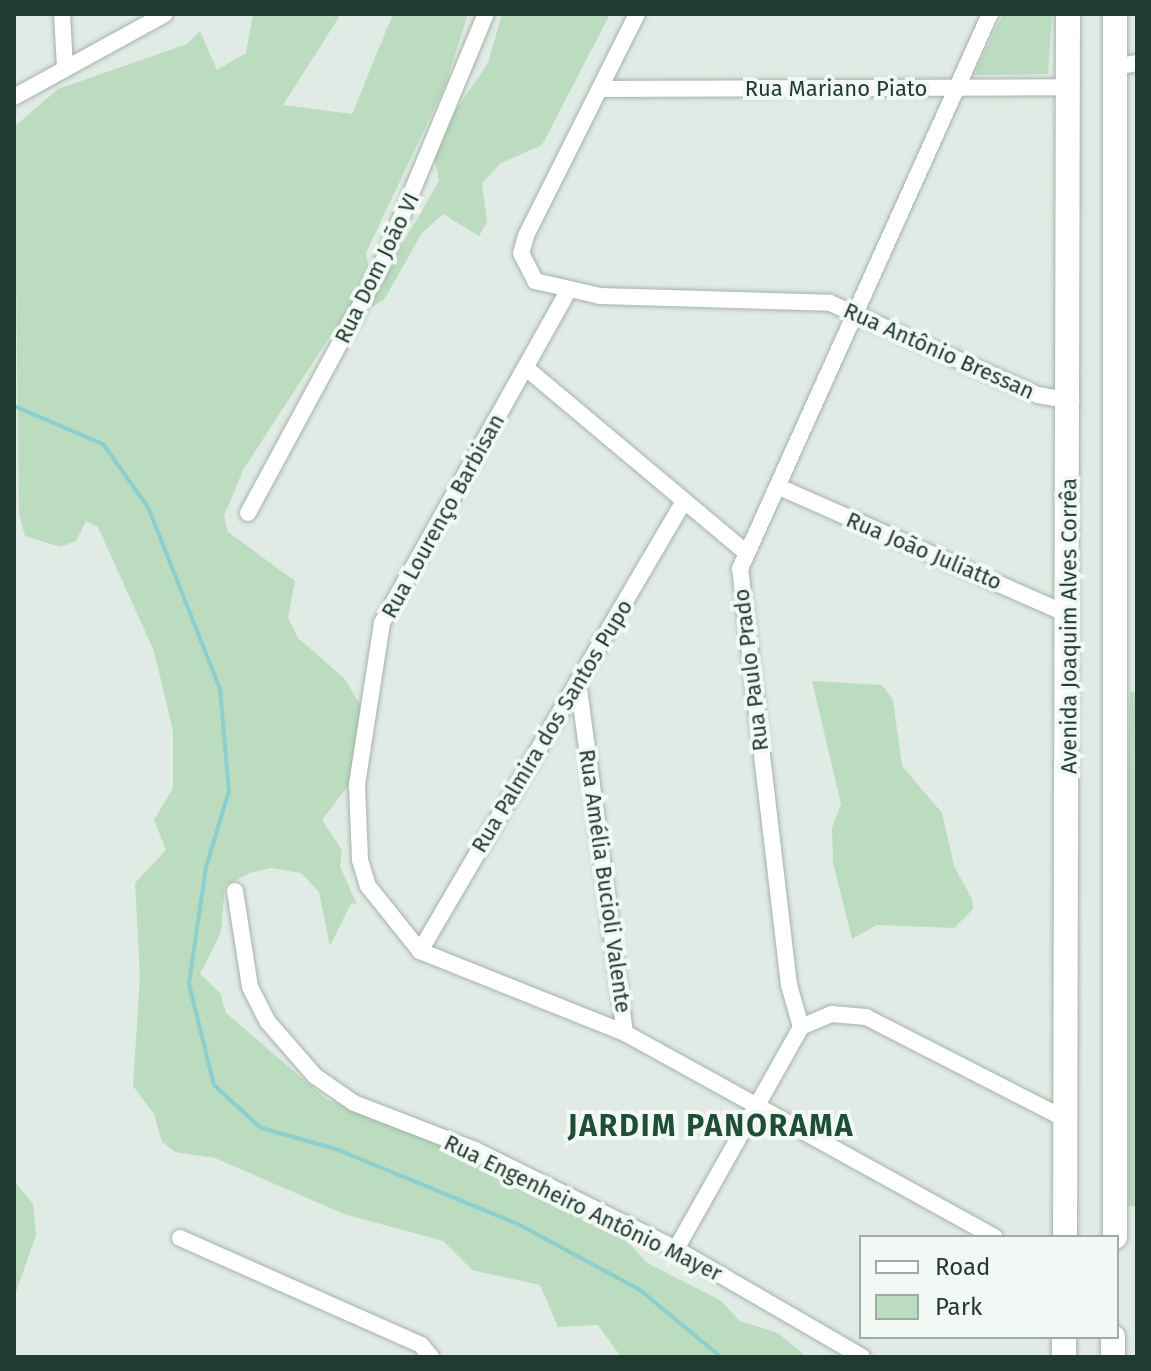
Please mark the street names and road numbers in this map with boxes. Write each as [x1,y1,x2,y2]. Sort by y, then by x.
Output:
street label: Rua Mariano Piato [745,76,927,102]
street label: Rua Dom João VI [329,188,425,348]
street label: Rua Antônio Bressan [840,297,1038,405]
street label: Rua Lourenço Barbisan [376,409,510,623]
street label: Avenida Joaquim Alves Corrêa [1056,478,1082,774]
street label: Rua João Juliatto [842,506,1006,596]
street label: Rua Paulo Prado [728,587,774,753]
street label: Rua Palmira dos Santos Pupo [466,595,638,857]
street label: Rua Amélia Bucioli Valente [573,747,637,1015]
street label: Rua Engenheiro Antônio Mayer [440,1129,726,1287]

